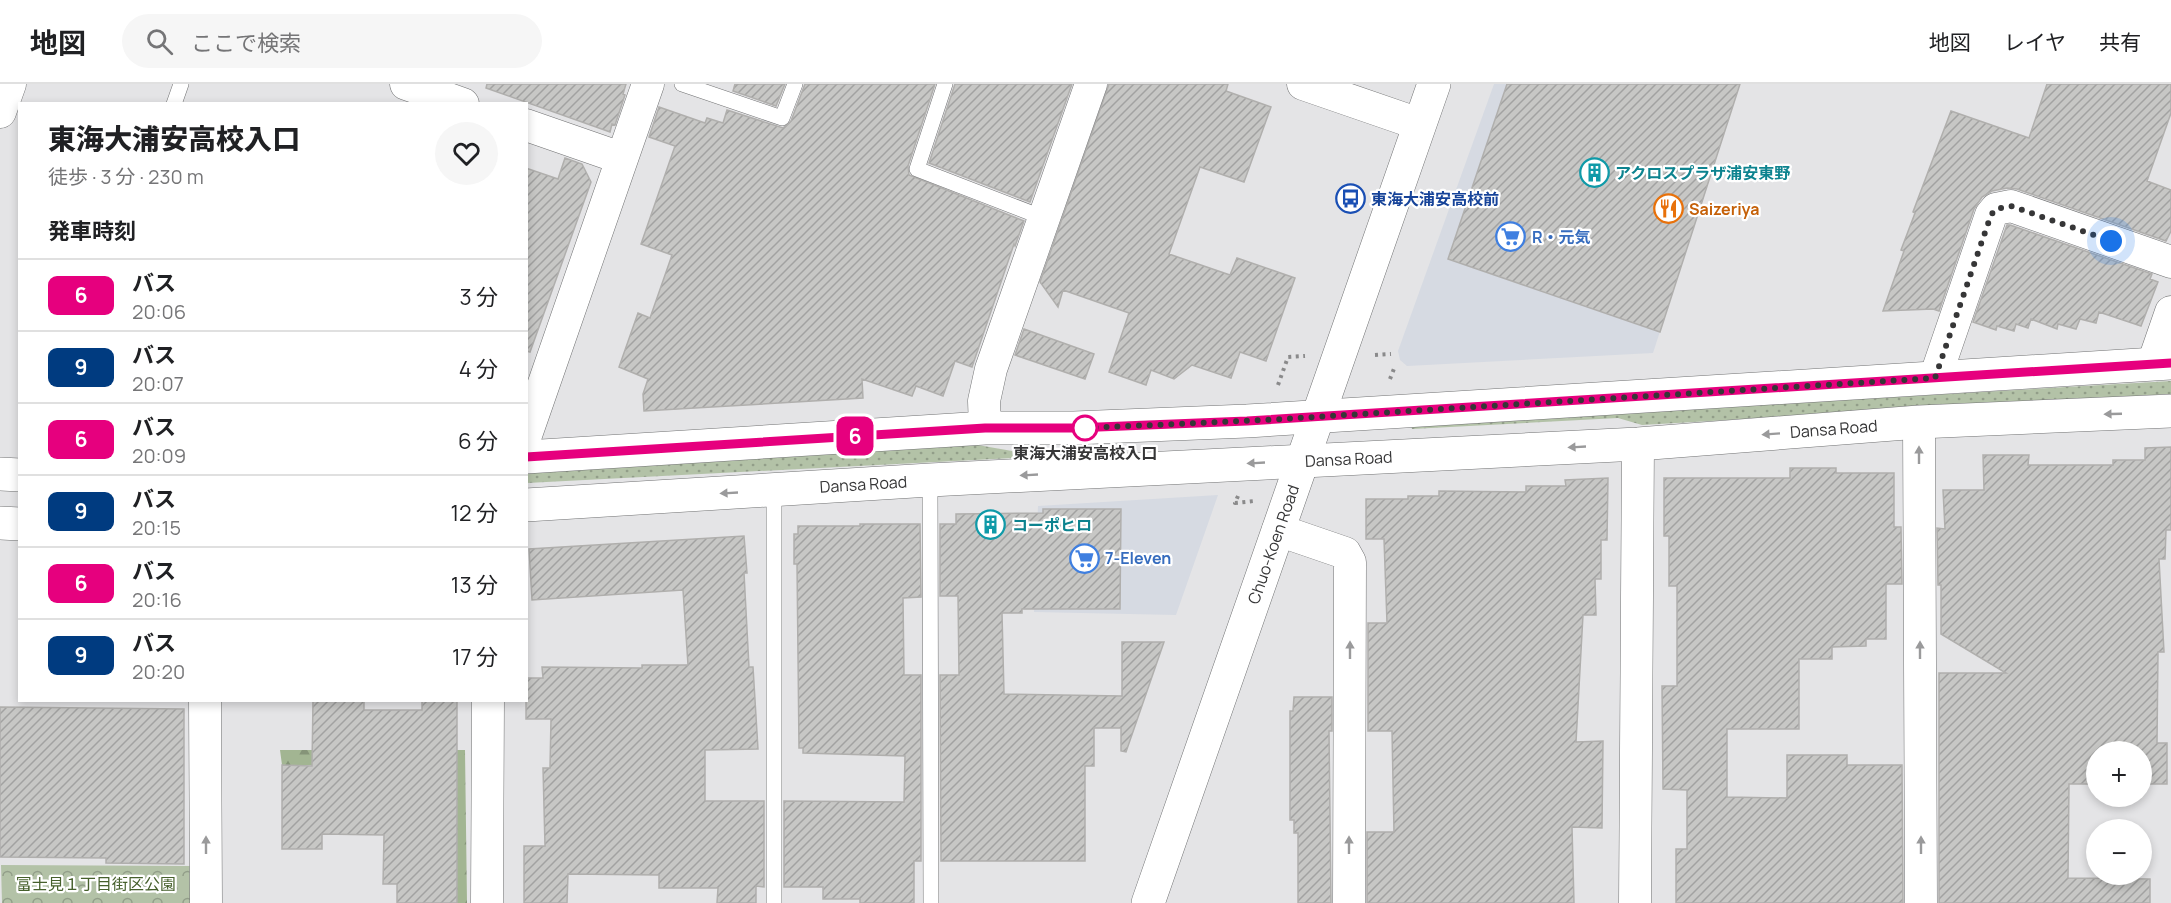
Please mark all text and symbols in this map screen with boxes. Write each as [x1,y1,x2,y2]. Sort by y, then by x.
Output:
search box [122,14,542,68]
text: 地図 [30,23,86,61]
icon: search [143,25,176,58]
text: ここで検索 [191,28,301,58]
text: 地図 [1929,28,1971,56]
text: レイヤ [2004,28,2066,56]
text: 共有 [2099,28,2141,56]
text: 東海大浦安高校入口 [48,119,300,157]
button: heart [435,122,498,185]
building icon: アクロスプラザ浦安東野 [1578,157,1610,189]
place label: アクロスプラザ浦安東野 [1615,162,1790,184]
text: 徒歩 · 3 分 · 230 m [48,163,204,190]
bus stop icon: 東海大浦安高校前 [1334,183,1366,215]
place label: 東海大浦安高校前 [1371,188,1499,210]
restaurant icon: Saizeriya [1652,193,1684,225]
place label: Saizeriya [1689,198,1759,220]
text: 発車時刻 [48,216,136,246]
supermarket icon: R・元気 [1495,221,1527,253]
place label: R・元気 [1532,226,1591,248]
your location [2096,226,2126,256]
text: バス [132,268,176,298]
text: 6 [74,281,88,309]
text: 3 分 [459,282,498,312]
text: 20:06 [132,298,186,325]
text: バス [132,340,176,370]
text: 9 [74,353,88,381]
text: 4 分 [459,354,498,384]
text: 20:07 [132,370,184,397]
one-way arrow [2103,409,2122,418]
text: バス [132,412,176,442]
street label: Dansa Road [1789,414,1878,443]
marker: 東海大浦安高校入口 [1072,415,1098,441]
line badge: 6 [836,416,874,456]
text: 6 [848,422,862,450]
text: 6 [74,425,88,453]
text: 6 分 [458,426,498,456]
one-way arrow [1762,429,1781,438]
text: 20:09 [132,442,186,469]
place label: 東海大浦安高校入口 [1013,442,1157,464]
one-way arrow [1567,443,1586,452]
one-way arrow [1914,445,1924,464]
street label: Dansa Road [1304,446,1393,472]
one-way arrow [1247,459,1266,468]
street label: Dansa Road [819,470,908,498]
one-way arrow [1019,470,1038,480]
street label: Chuo-Koen Road [1242,482,1304,607]
text: バス [132,484,176,514]
one-way arrow [720,488,739,497]
text: 9 [74,497,88,525]
text: 12 分 [450,498,498,528]
building icon: コーポヒロ [975,509,1007,541]
text: 20:15 [132,514,181,541]
place label: コーポヒロ [1012,514,1092,536]
supermarket icon: 7-Eleven [1068,542,1100,574]
place label: 7-Eleven [1105,547,1171,569]
text: バス [132,556,176,586]
text: 6 [74,569,88,597]
text: 13 分 [451,570,498,600]
text: 20:16 [132,586,182,613]
text: バス [132,628,176,658]
one-way arrow [1345,640,1355,659]
one-way arrow [1915,640,1925,659]
text: 9 [74,641,88,669]
text: 17 分 [452,642,498,672]
text: 20:20 [132,658,185,685]
map controls [2086,741,2152,885]
button: + [2086,741,2152,807]
button: − [2086,819,2152,885]
one-way arrow [201,835,210,854]
one-way arrow [1344,835,1354,854]
one-way arrow [1916,835,1926,854]
park label: 富士見１丁目街区公園 [16,873,176,895]

